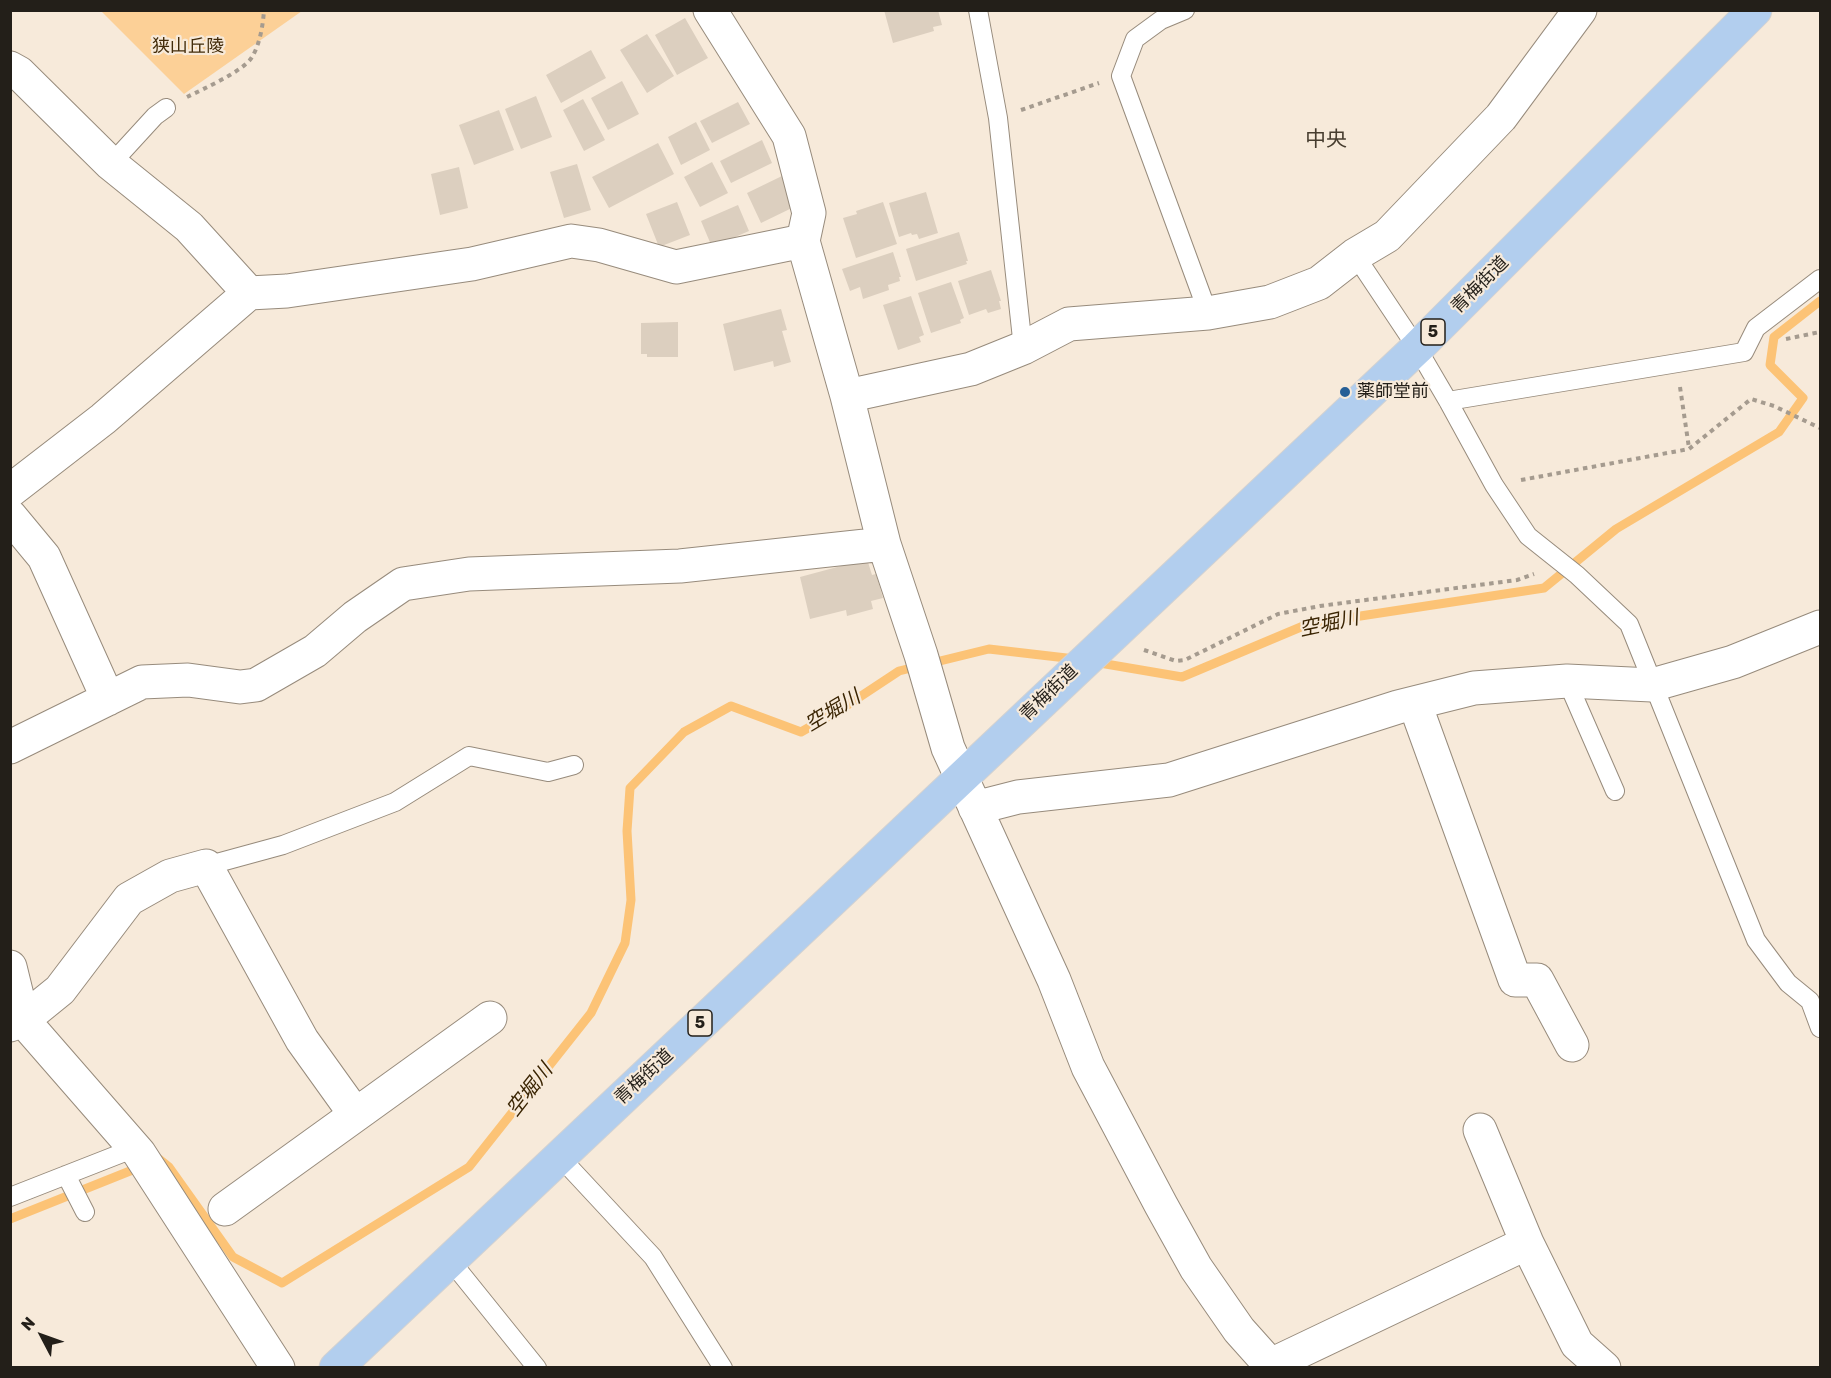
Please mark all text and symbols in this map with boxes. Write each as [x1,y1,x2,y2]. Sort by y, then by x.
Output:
park label: 狭山丘陵 [152,36,224,58]
district label: 中央 [1305,127,1347,153]
street label: 青梅街道 [1447,252,1513,318]
road number: 5 [1421,319,1445,345]
place label: 薬師堂前 [1357,381,1429,403]
marker: 薬師堂前 [1338,385,1352,399]
water label: 空堀川 [1297,606,1361,642]
street label: 青梅街道 [1016,660,1082,726]
water label: 空堀川 [801,685,865,737]
road number: 5 [688,1010,712,1036]
street label: 青梅街道 [610,1045,678,1109]
water label: 空堀川 [502,1059,558,1121]
north arrow [12,1306,72,1366]
text: N [17,1313,39,1334]

